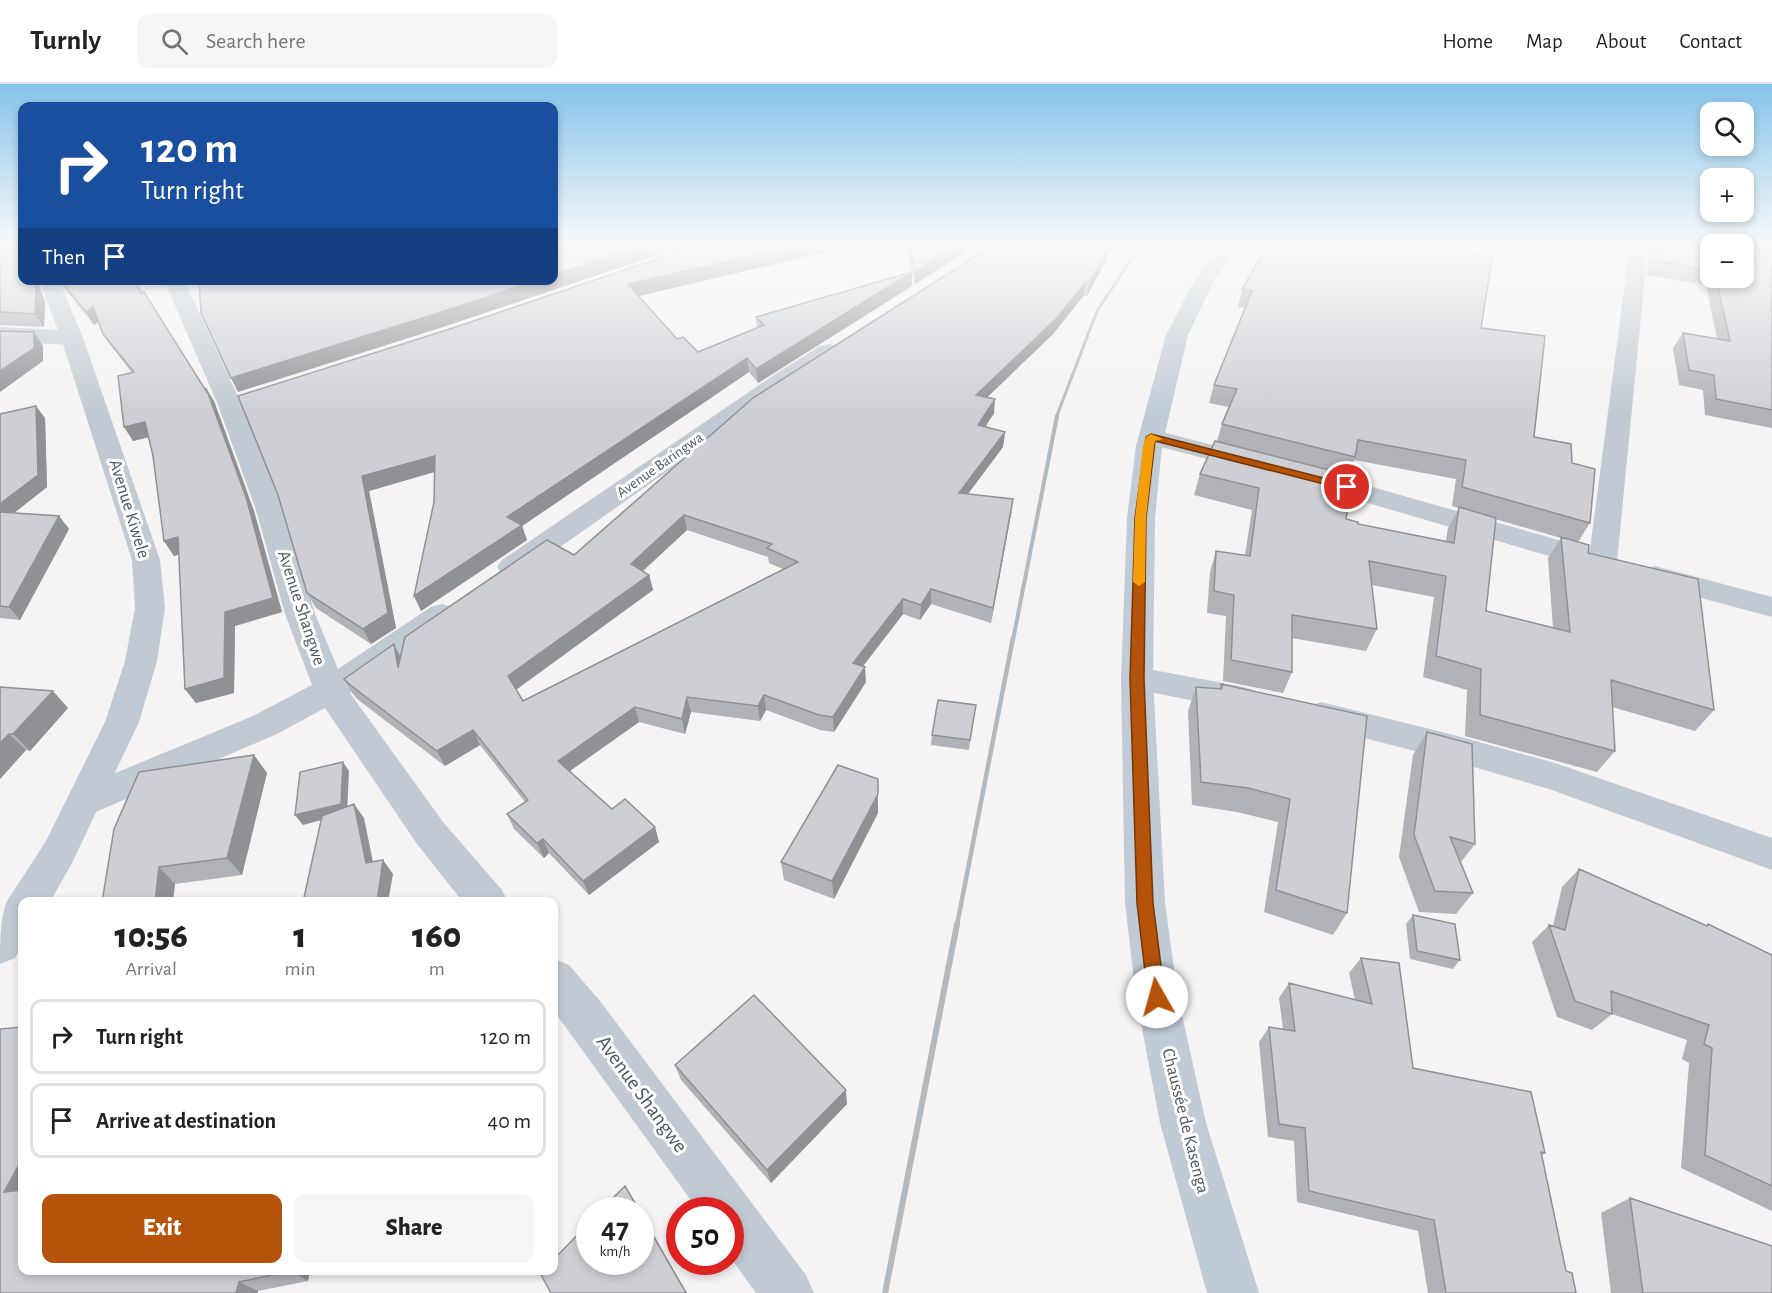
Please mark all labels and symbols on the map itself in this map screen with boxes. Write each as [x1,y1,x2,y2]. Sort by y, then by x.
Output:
street label: Avenue Baringwa [614,430,706,500]
street label: Avenue Kiwele [105,457,153,561]
pin [1321,461,1372,512]
street label: Avenue Shangwe [274,548,328,668]
position arrow [1125,965,1189,1029]
street label: Avenue Shangwe [593,1031,691,1157]
street label: Chaussée de Kasenga [1158,1047,1212,1195]
speed limit sign: 50 [666,1197,744,1275]

